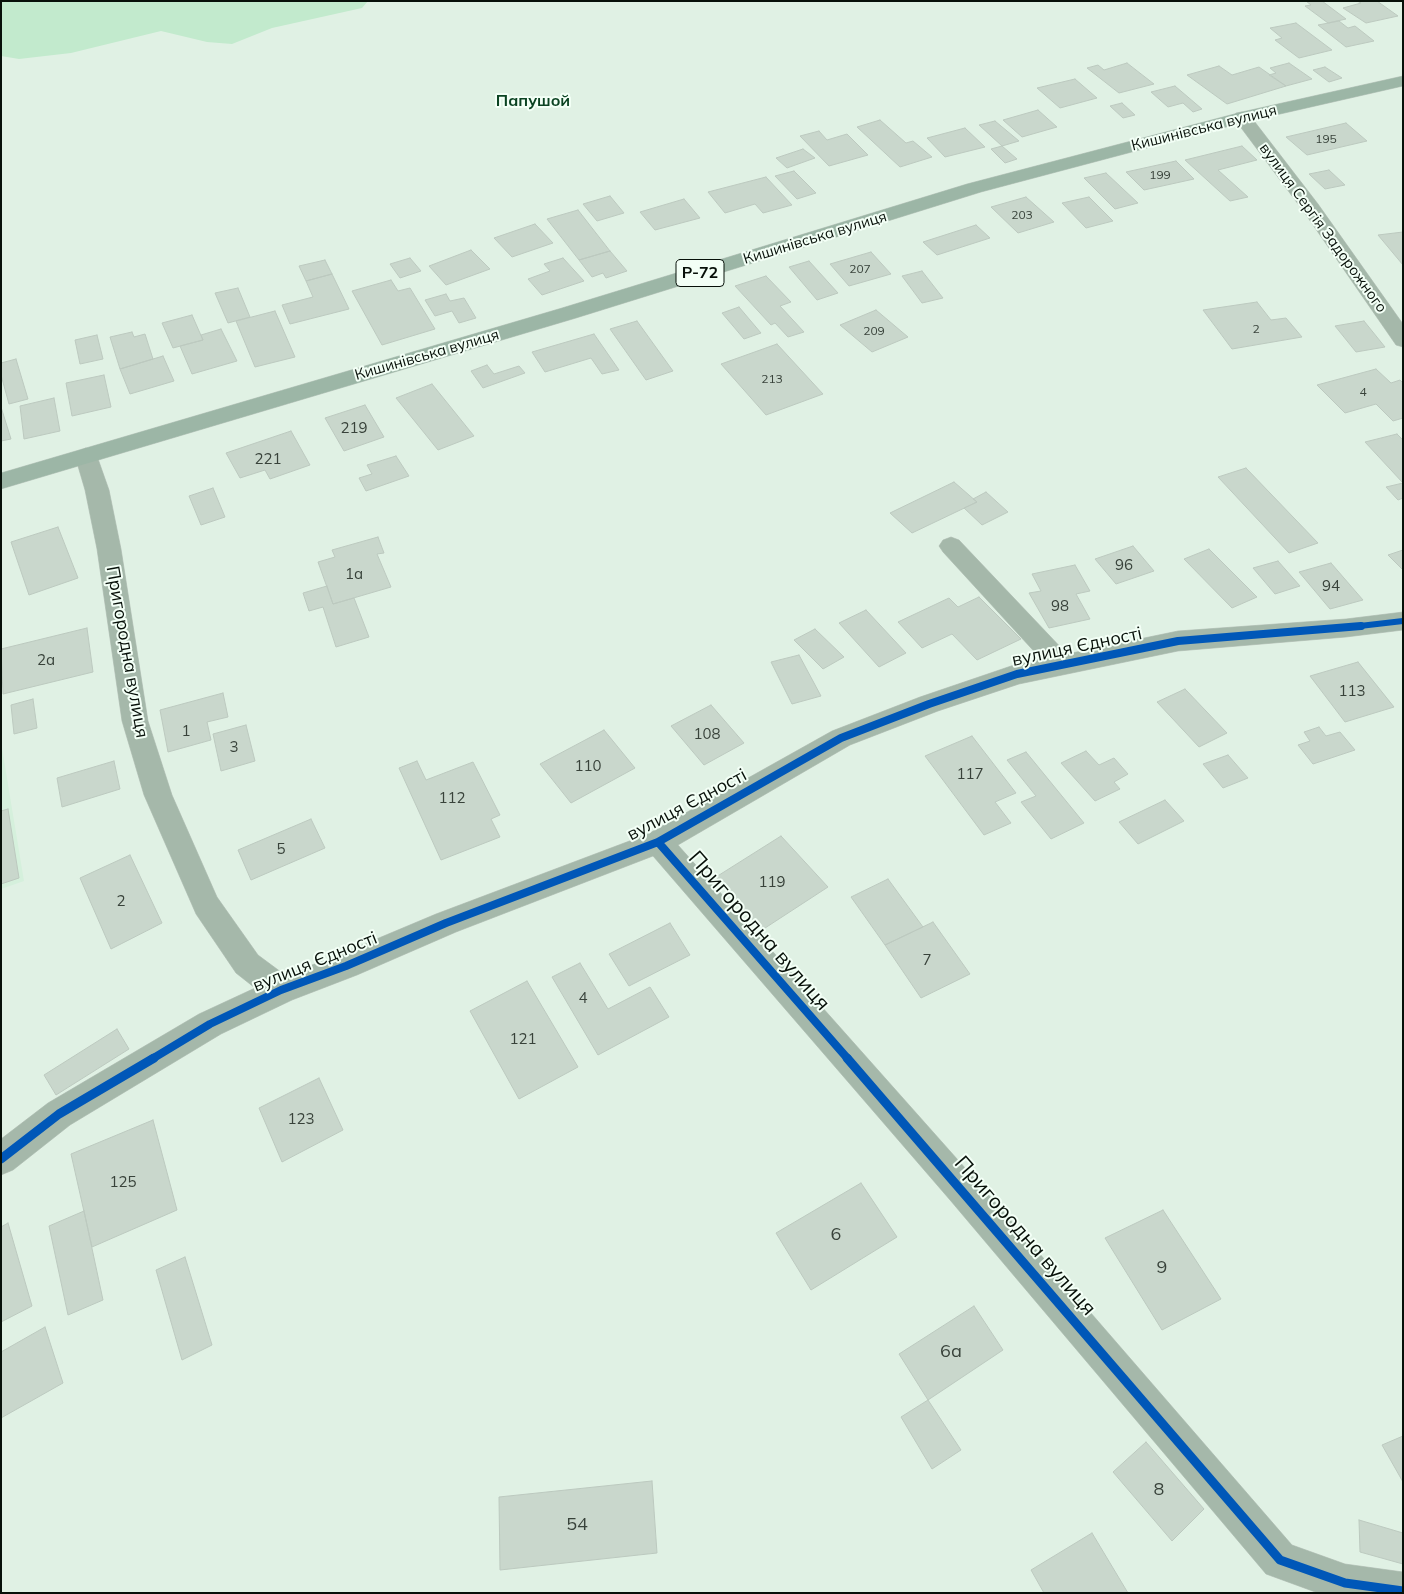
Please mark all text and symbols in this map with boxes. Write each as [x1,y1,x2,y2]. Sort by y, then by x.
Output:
district label: Папушой [496,91,570,111]
street label: Кишинівська вулиця [1129,101,1279,155]
house number: 195 [1315,132,1337,146]
street label: вулиця Сергія Задорожного [1255,140,1391,316]
house number: 199 [1149,168,1171,182]
street label: Кишинівська вулиця [741,208,889,268]
house number: 203 [1011,208,1033,222]
road number: Р-72 [676,260,724,286]
house number: 207 [849,262,871,276]
house number: 2 [1252,322,1260,336]
house number: 209 [863,324,885,338]
street label: Кишинівська вулиця [353,326,501,384]
house number: 213 [761,372,783,386]
house number: 4 [1359,385,1367,399]
house number: 219 [341,419,367,437]
house number: 221 [255,450,281,468]
house number: 96 [1115,556,1133,574]
street label: Пригородна вулиця [101,564,153,740]
house number: 1а [345,565,363,583]
house number: 94 [1322,577,1340,595]
house number: 98 [1051,597,1069,615]
street label: вулиця Єдності [1010,623,1144,671]
house number: 2а [37,651,55,669]
house number: 113 [1339,682,1365,700]
house number: 1 [182,722,190,740]
house number: 108 [694,725,720,743]
house number: 3 [230,738,238,756]
house number: 110 [575,757,601,775]
street label: вулиця Єдності [623,764,751,846]
house number: 117 [957,765,983,783]
house number: 112 [439,789,465,807]
house number: 5 [277,840,285,858]
street label: Пригородна вулиця [683,846,835,1016]
house number: 119 [759,873,785,891]
house number: 2 [117,892,125,910]
street label: вулиця Єдності [250,927,380,997]
house number: 7 [923,951,931,969]
house number: 4 [579,989,587,1007]
house number: 121 [510,1030,536,1048]
house number: 123 [288,1110,314,1128]
street label: Пригородна вулиця [949,1151,1101,1321]
house number: 125 [110,1173,136,1191]
house number: 6 [831,1224,841,1246]
house number: 9 [1157,1257,1167,1279]
house number: 6а [940,1341,962,1363]
house number: 8 [1154,1479,1164,1501]
house number: 54 [566,1514,588,1536]

